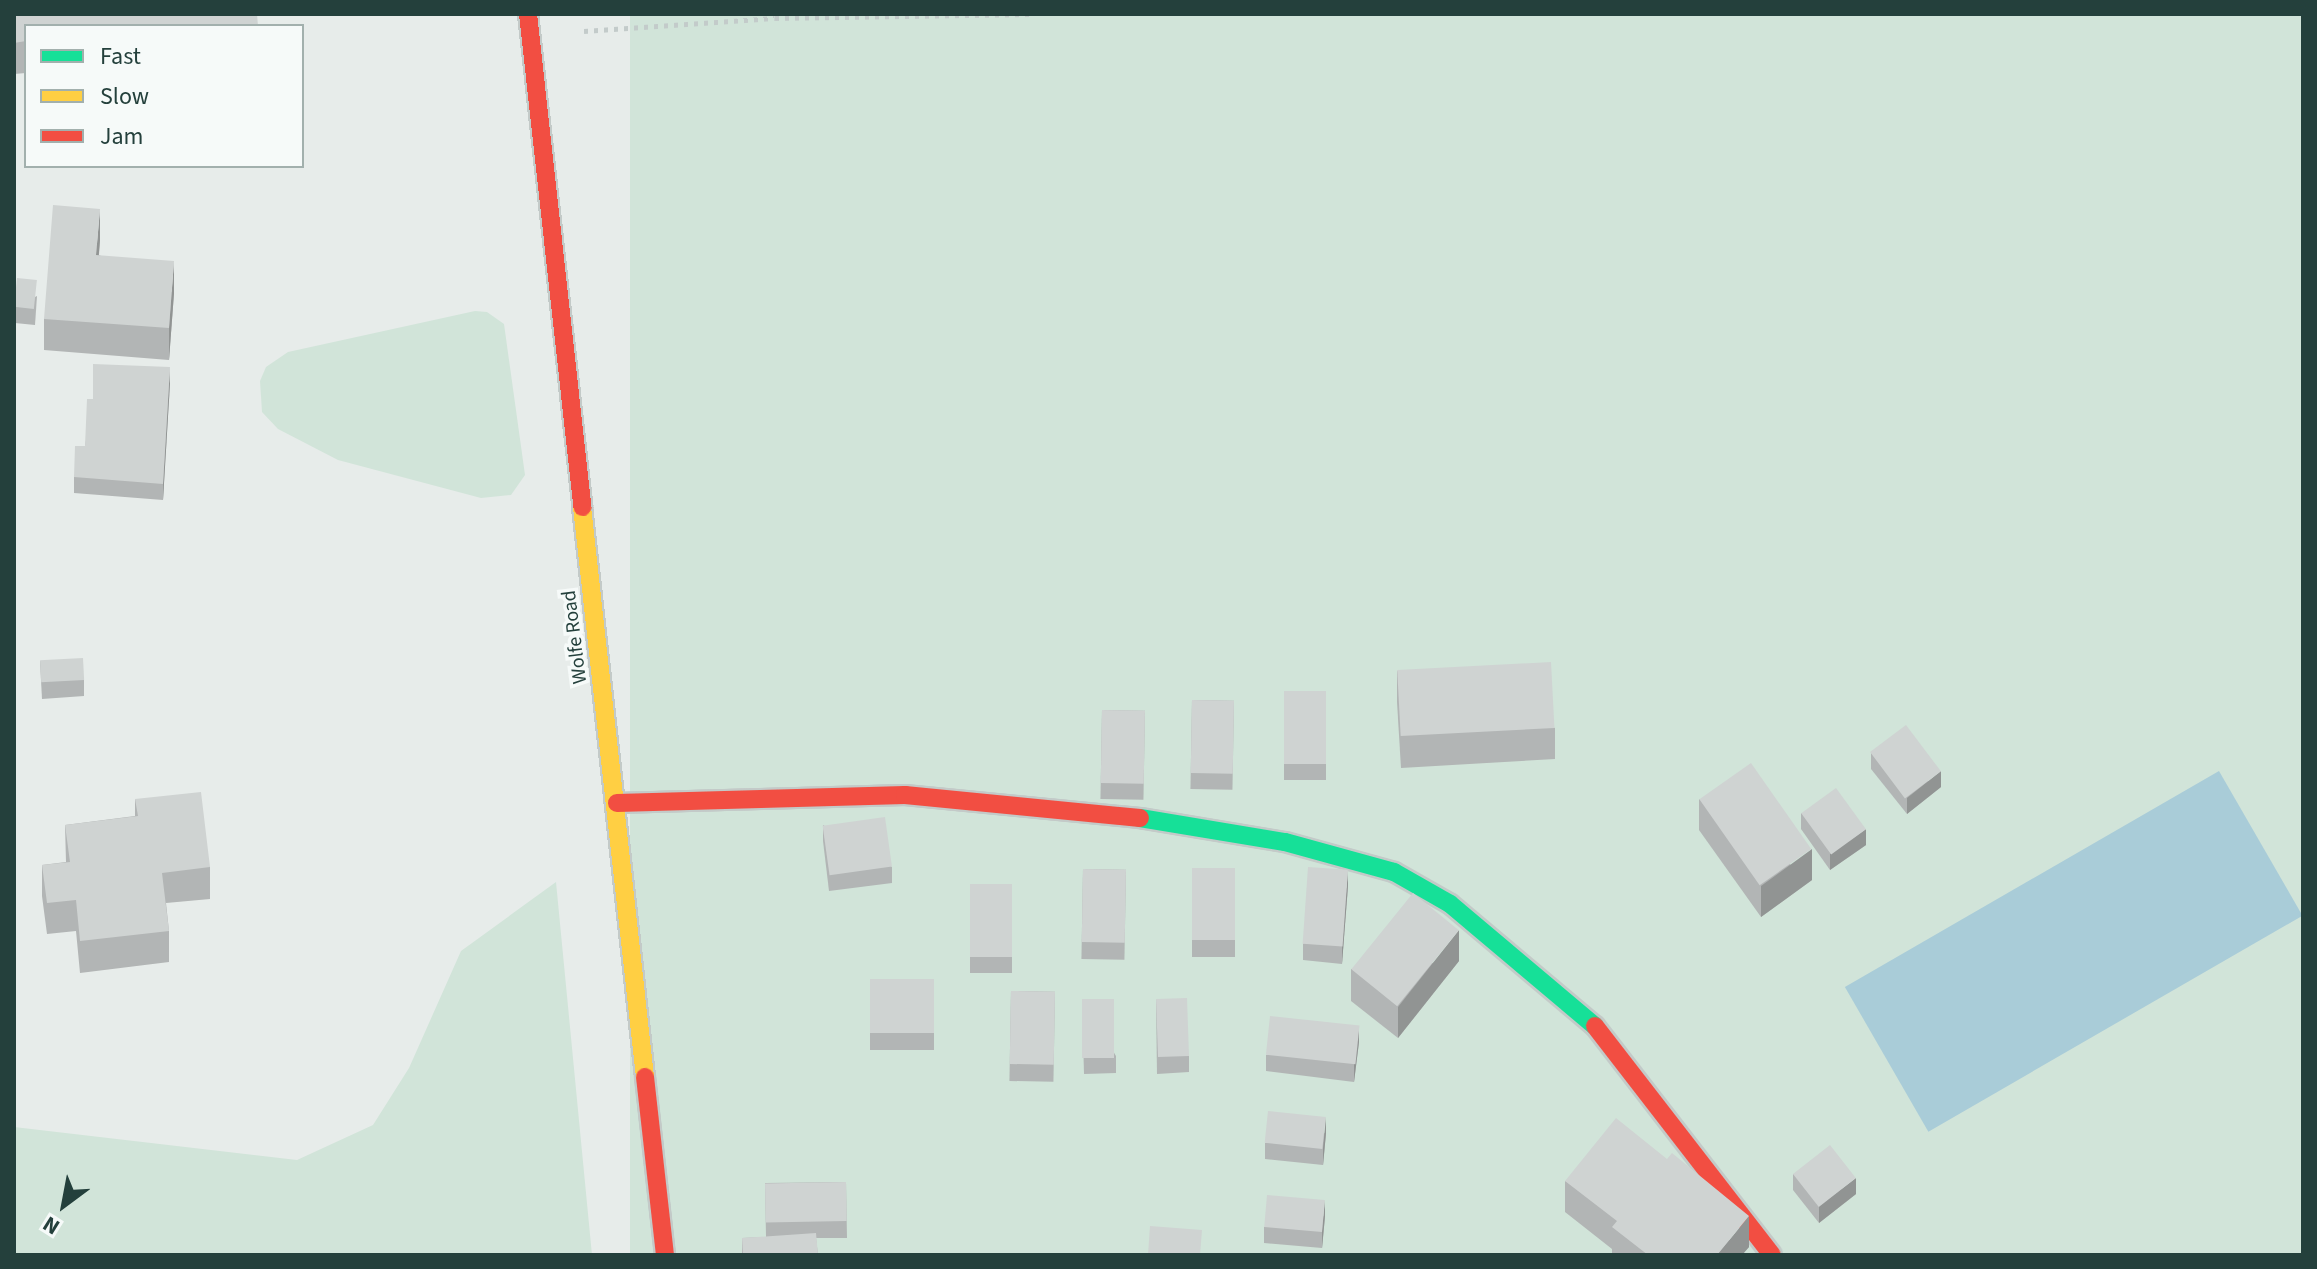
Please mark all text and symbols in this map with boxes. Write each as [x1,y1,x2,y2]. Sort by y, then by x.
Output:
legend [24,24,304,168]
text: Fast [100,39,141,74]
text: Slow [100,79,149,114]
text: Jam [100,119,144,154]
street label: Wolfe Road [557,589,593,685]
north arrow [24,1165,104,1245]
text: N [37,1208,66,1243]

